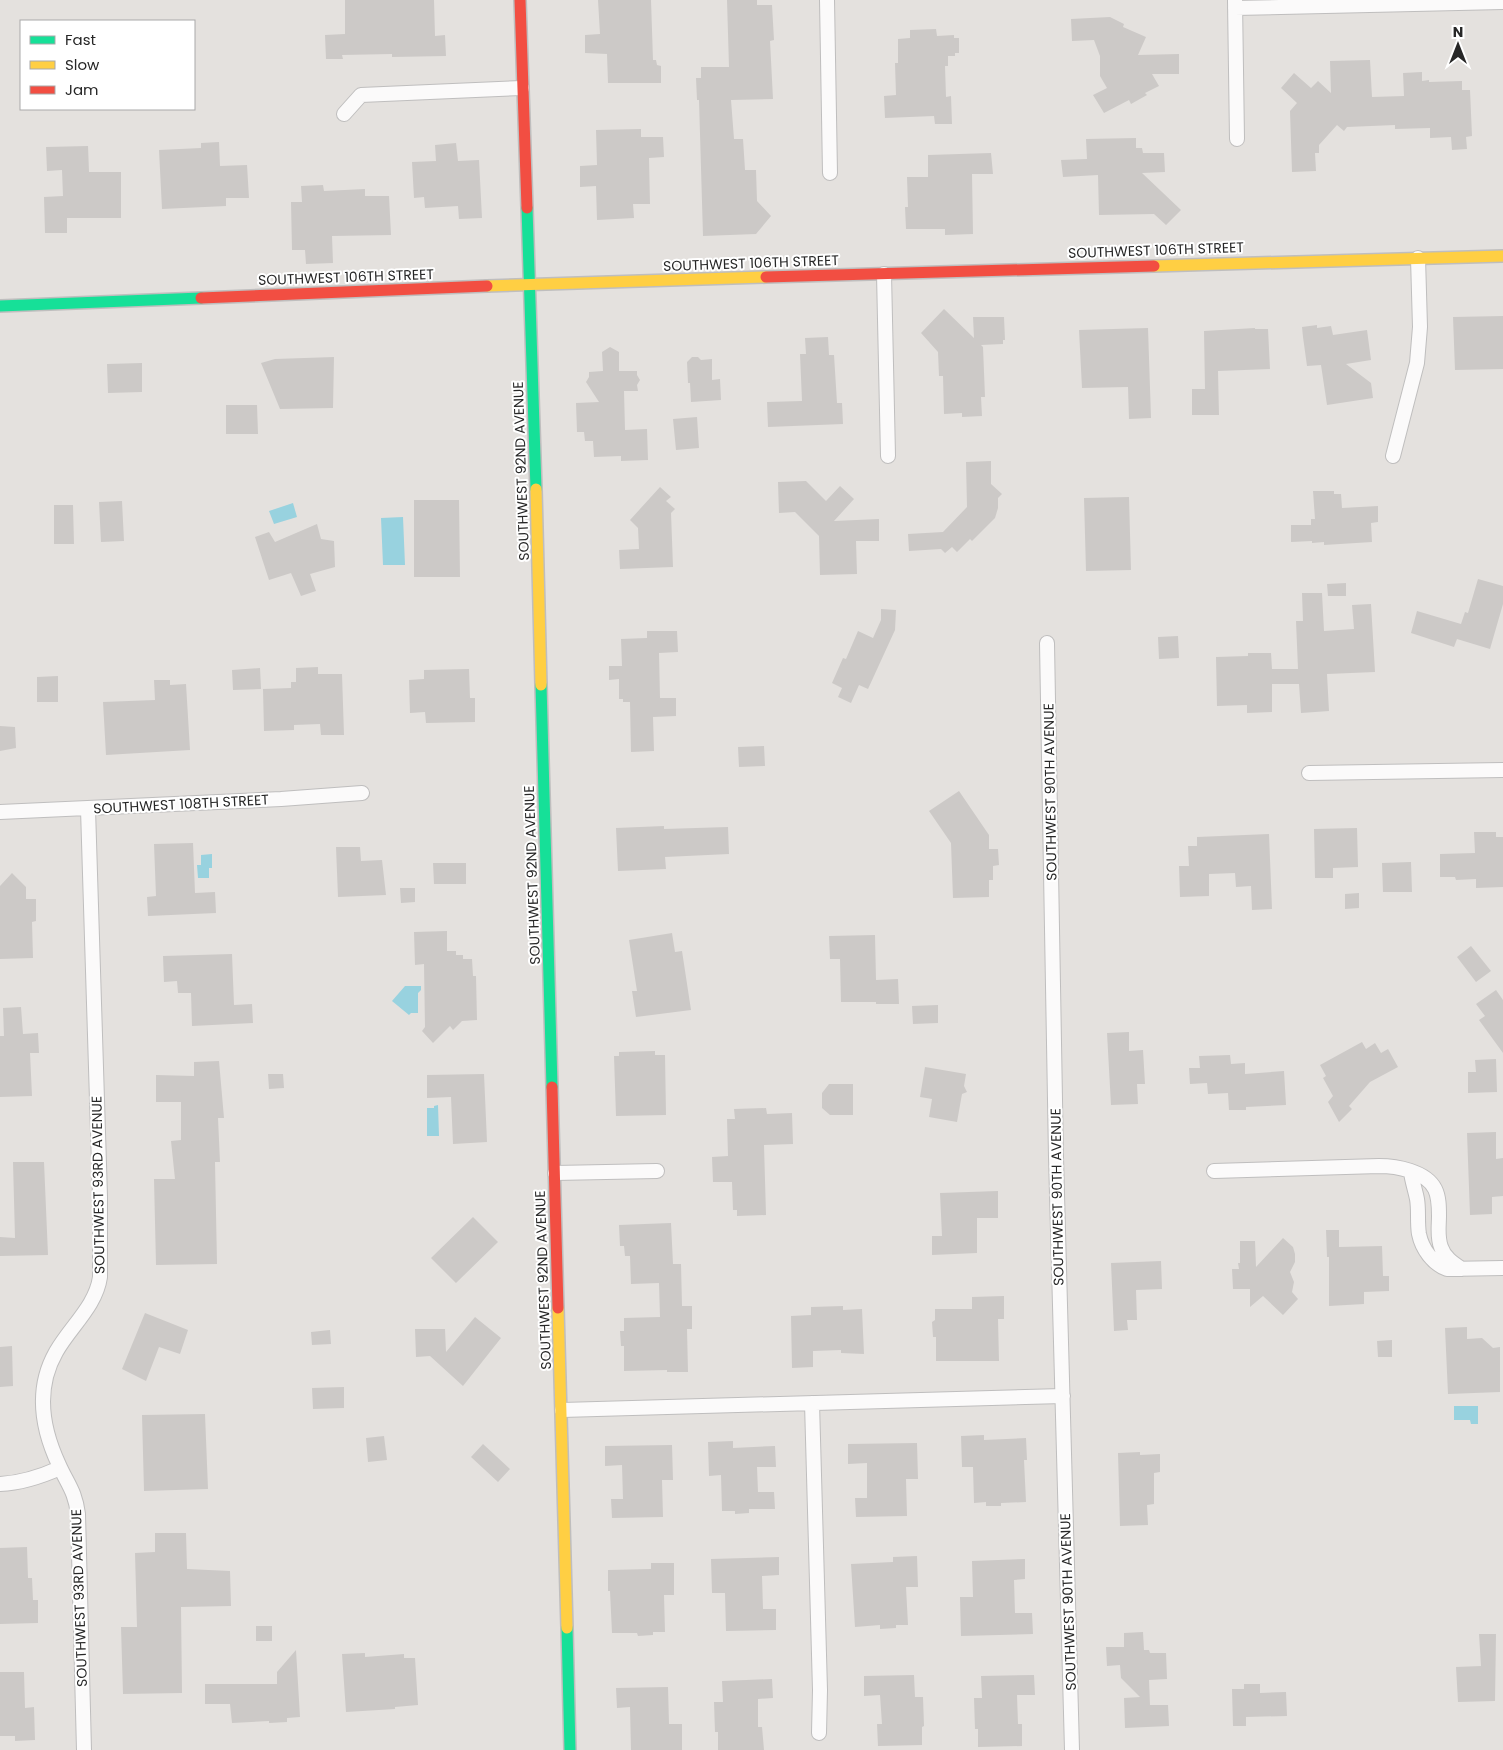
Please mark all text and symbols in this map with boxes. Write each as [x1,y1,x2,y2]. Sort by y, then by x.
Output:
legend [20,20,195,110]
north arrow [1433,20,1483,70]
text: N [1453,22,1463,42]
text: Fast [65,29,96,50]
text: Slow [65,54,100,75]
text: Jam [65,79,99,100]
street label: SOUTHWEST 106TH STREET [1068,237,1245,263]
street label: SOUTHWEST 106TH STREET [663,250,840,276]
street label: SOUTHWEST 106TH STREET [258,264,435,290]
street label: SOUTHWEST 92ND AVENUE [508,381,534,561]
street label: SOUTHWEST 90TH AVENUE [1038,703,1062,881]
street label: SOUTHWEST 92ND AVENUE [519,785,545,965]
street label: SOUTHWEST 108TH STREET [93,789,270,819]
street label: SOUTHWEST 93RD AVENUE [86,1096,110,1274]
street label: SOUTHWEST 90TH AVENUE [1045,1108,1069,1286]
street label: SOUTHWEST 92ND AVENUE [530,1190,556,1370]
street label: SOUTHWEST 93RD AVENUE [66,1509,92,1687]
street label: SOUTHWEST 90TH AVENUE [1055,1513,1081,1691]

